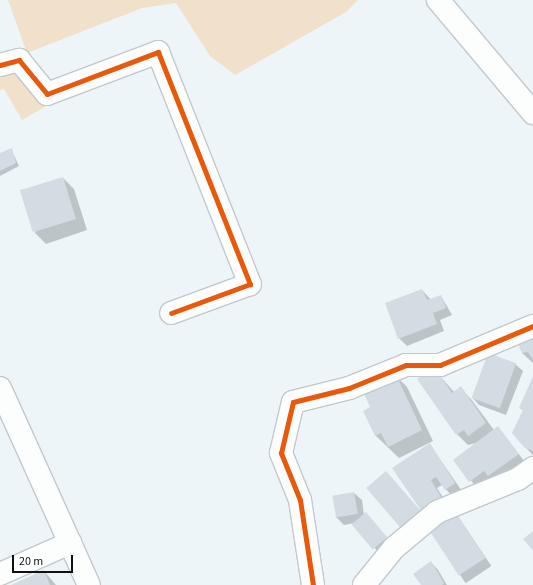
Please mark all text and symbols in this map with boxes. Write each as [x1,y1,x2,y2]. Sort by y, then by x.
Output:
scale bar [14,547,75,573]
text: 20 m [19,553,43,570]

